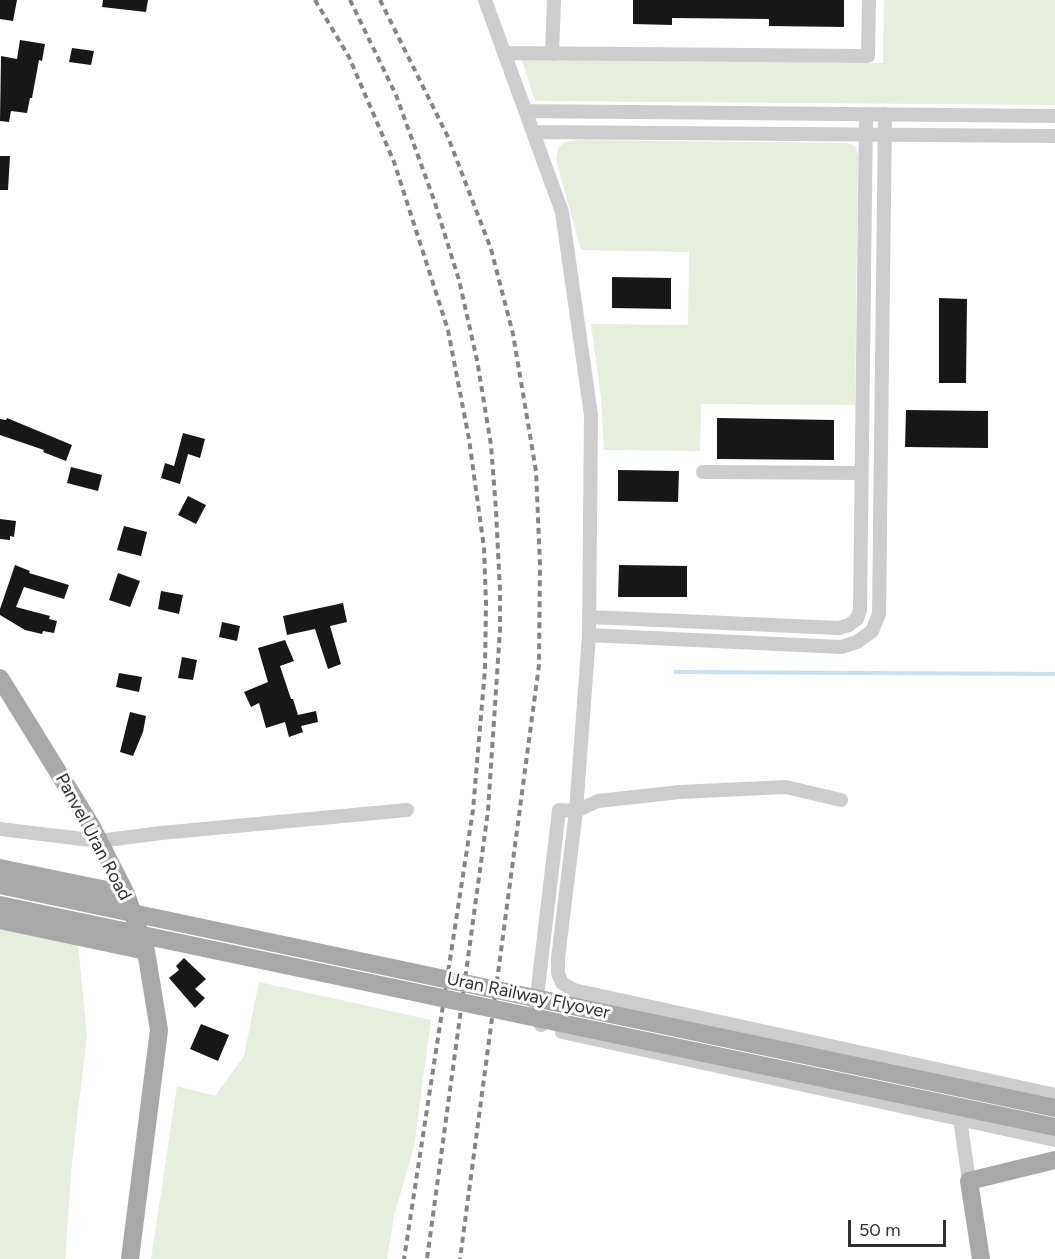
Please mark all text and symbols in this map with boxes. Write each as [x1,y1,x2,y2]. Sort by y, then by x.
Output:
street label: Panvel Uran Road [50,770,136,904]
street label: Uran Railway Flyover [444,968,612,1024]
scale bar [851,1208,948,1246]
text: 50 m [859,1219,901,1241]

